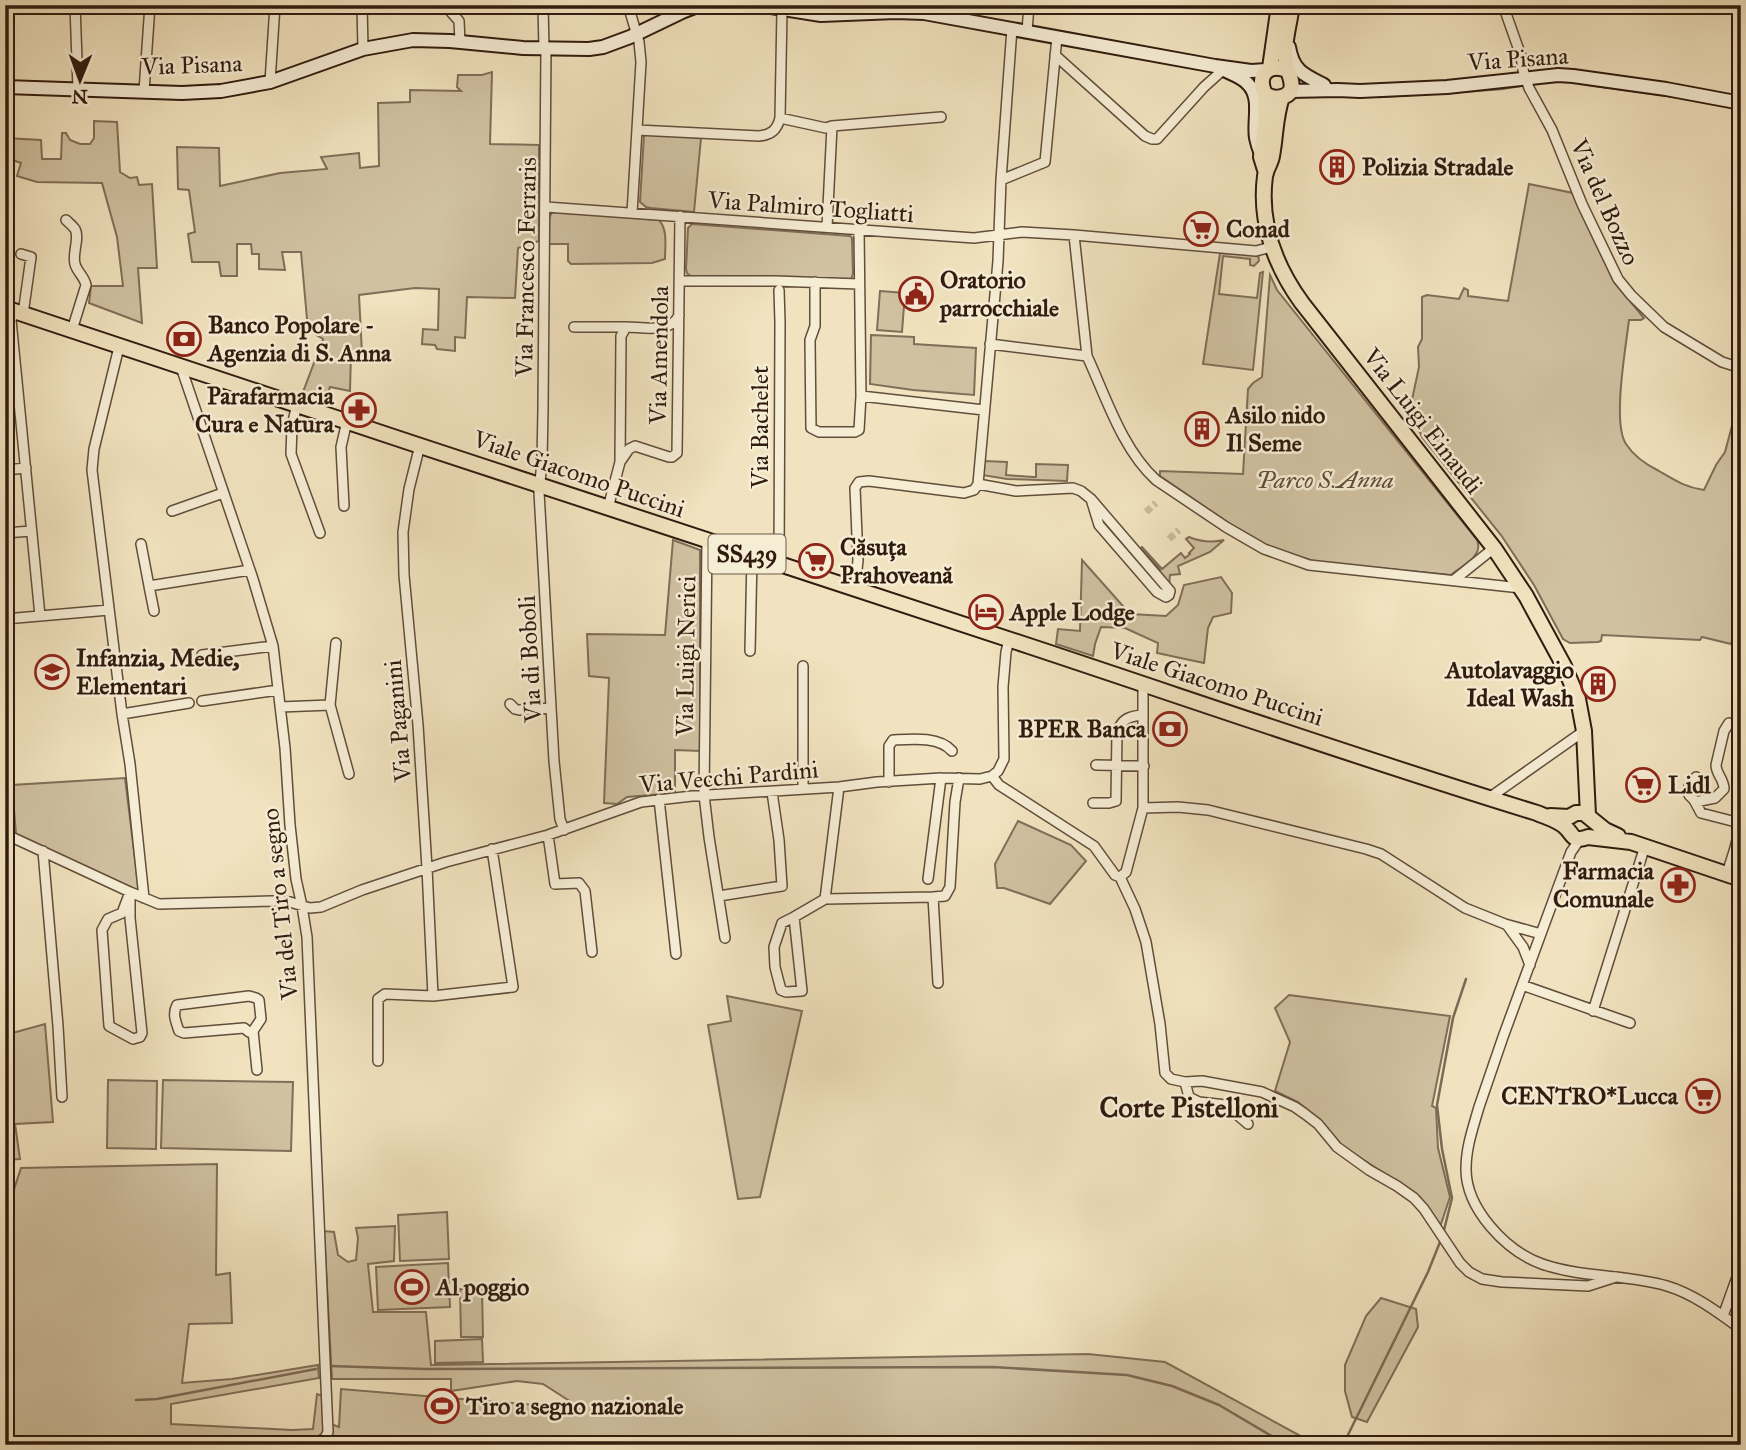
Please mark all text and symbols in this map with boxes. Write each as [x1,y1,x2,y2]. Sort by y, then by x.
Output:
street label: Via Pisana [1466,40,1570,78]
north arrow [46,46,116,116]
street label: Via Pisana [140,48,244,82]
text: N [71,85,88,108]
street label: Via del Bozzo [1563,133,1646,270]
building icon: Polizia Stradale [1318,148,1356,186]
place label: Polizia Stradale [1362,152,1513,182]
street label: Via Francesco Ferraris [509,157,543,378]
street label: Via Palmiro Togliatti [706,185,915,229]
supermarket icon: Conad [1182,210,1220,248]
place label: Conad [1226,214,1291,244]
place label: Oratorio parrocchiale [939,265,1059,323]
public building icon: Oratorio parrocchiale [897,275,935,313]
street label: Via Amendola [643,285,675,426]
place label: Banco Popolare - Agenzia di S. Anna [206,310,392,368]
bank icon: Banco Popolare - Agenzia di S. Anna [165,320,203,358]
street label: Via Luigi Einaudi [1356,341,1490,500]
street label: Via Bachelet [745,365,775,489]
place label: Parafarmacia Cura e Natura [195,381,335,439]
pharmacy icon: Parafarmacia Cura e Natura [340,391,378,429]
place label: Asilo nido Il Seme [1224,400,1325,458]
building icon: Asilo nido Il Seme [1183,410,1221,448]
street label: Viale Giacomo Puccini [468,423,689,524]
park label: Parco S.Anna [1256,465,1394,495]
place label: Căsuța Prahoveană [840,532,953,590]
road number: SS439 [708,534,786,574]
supermarket icon: Căsuța Prahoveană [797,542,835,580]
street label: Via Luigi Nerici [670,575,702,738]
hotel icon: Apple Lodge [967,593,1005,631]
street label: Via di Boboli [512,594,548,724]
place label: Apple Lodge [1008,597,1135,627]
street label: Viale Giacomo Puccini [1106,635,1328,733]
place label: Infanzia, Medie, Elementari [76,643,239,701]
school or university icon: Infanzia, Medie, Elementari [33,653,71,691]
place label: Autolavaggio Ideal Wash [1444,655,1575,713]
street label: Via Paganini [378,658,418,784]
building icon: Autolavaggio Ideal Wash [1579,665,1617,703]
bank icon: BPER Banca [1151,710,1189,748]
place label: BPER Banca [1018,714,1147,744]
street label: Via Vecchi Pardini [637,754,820,800]
supermarket icon: Lidl [1624,766,1662,804]
place label: Lidl [1668,770,1711,800]
street label: Via del Tiro a segno [255,807,305,1002]
place label: Farmacia Comunale [1553,856,1655,914]
pharmacy icon: Farmacia Comunale [1659,866,1697,904]
supermarket icon: CENTRO*Lucca [1684,1077,1722,1115]
place label: CENTRO*Lucca [1501,1081,1679,1111]
district label: Corte Pistelloni [1099,1090,1279,1125]
sports icon: Al poggio [393,1268,431,1306]
place label: Al poggio [434,1272,529,1302]
sports icon: Tiro a segno nazionale [423,1387,461,1425]
place label: Tiro a segno nazionale [465,1391,684,1421]

